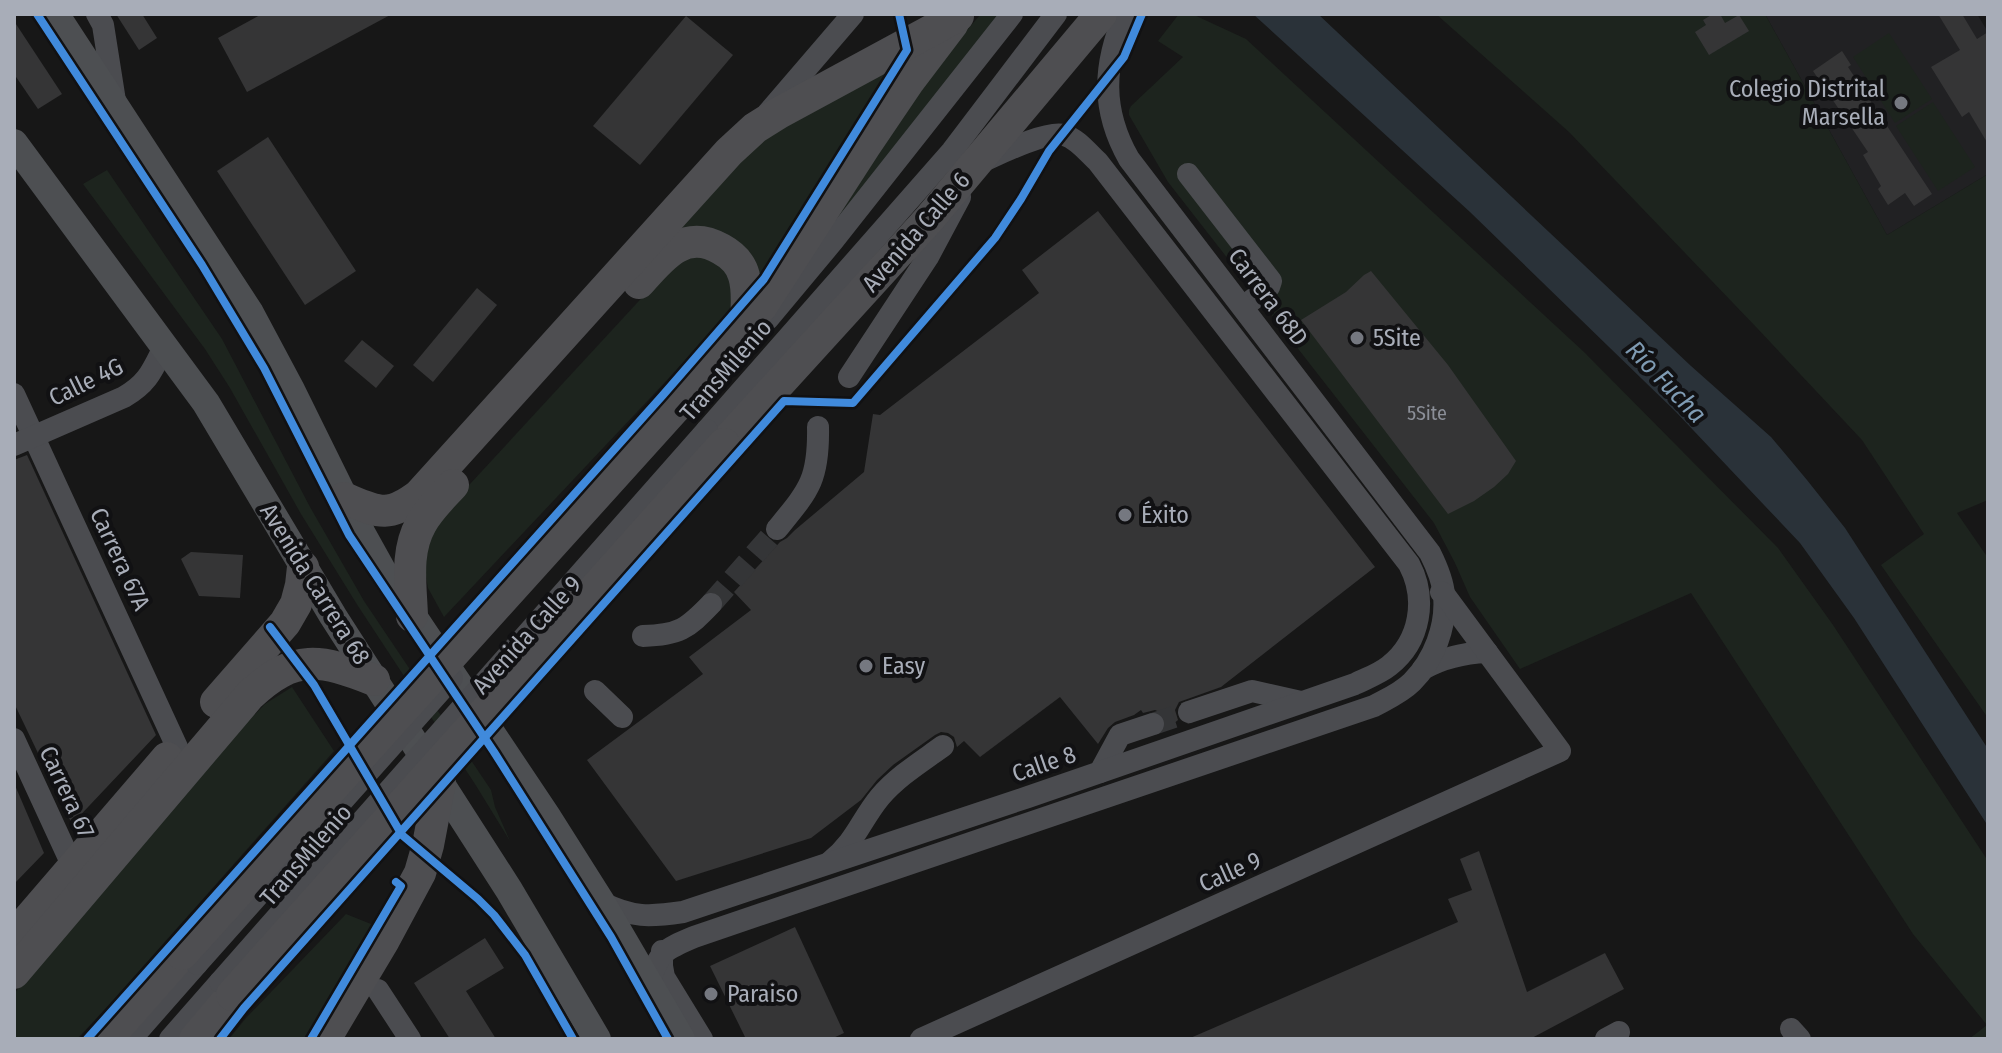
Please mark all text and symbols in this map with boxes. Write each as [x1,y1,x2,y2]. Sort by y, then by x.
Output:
place label: Colegio Distrital Marsella [1729,75,1885,131]
marker: Colegio Distrital Marsella [1892,94,1910,112]
street label: Avenida Calle 6 [856,166,976,298]
street label: Carrera 68D [1222,243,1314,351]
street label: TransMilenio [674,314,778,426]
place label: 5Site [1373,324,1421,352]
marker: 5Site [1348,329,1366,347]
water label: Río Fucha [1619,334,1713,430]
street label: Calle 4G [44,352,128,412]
house number: 5Site [1407,401,1447,425]
street label: Avenida Carrera 68 [254,498,376,670]
place label: Éxito [1141,500,1189,529]
street label: Carrera 67A [84,503,156,615]
marker: Éxito [1116,506,1134,524]
street label: Avenida Calle 9 [467,570,587,700]
place label: Easy [882,652,925,680]
marker: Easy [857,657,875,675]
street label: Calle 8 [1008,740,1080,788]
street label: Carrera 67 [34,742,100,842]
street label: TransMilenio [254,799,358,911]
street label: Calle 9 [1195,846,1265,898]
place label: Paraiso [727,980,798,1008]
marker: Paraiso [702,985,720,1003]

